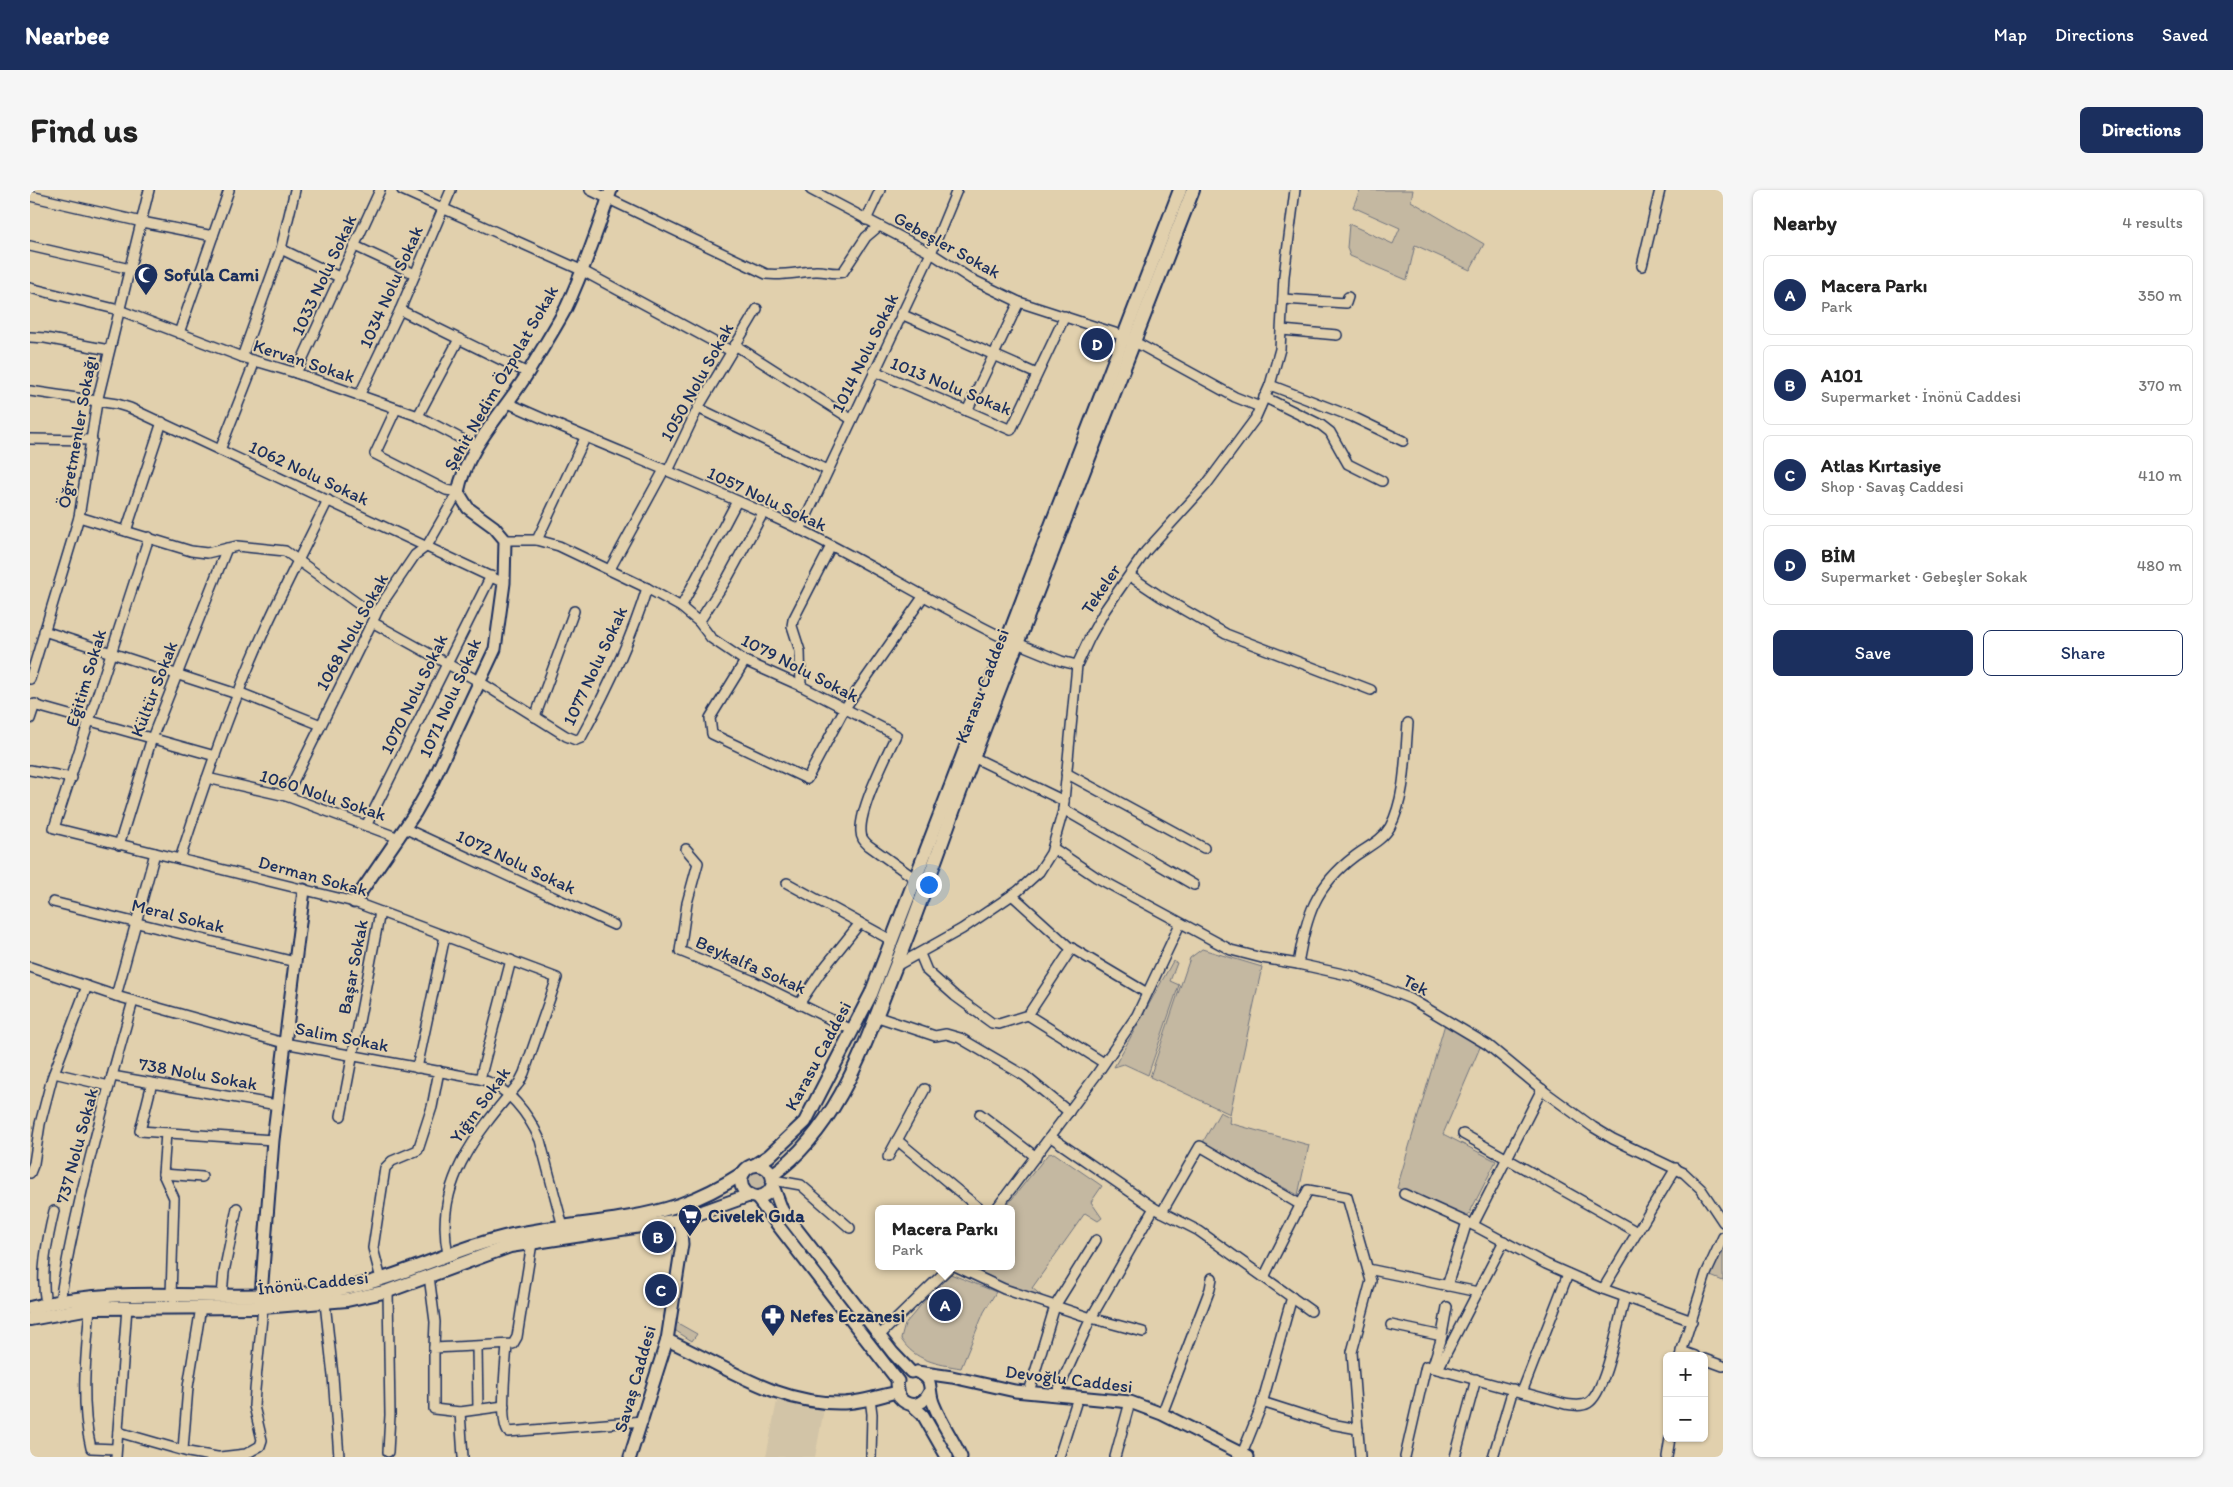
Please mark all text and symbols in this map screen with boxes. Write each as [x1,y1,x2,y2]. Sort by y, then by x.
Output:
text: Nearbee [25,21,109,50]
text: Map [1994,24,2027,46]
text: Directions [2055,24,2134,46]
text: Saved [2162,24,2208,46]
button: Directions [2080,107,2203,153]
text: Find us [30,109,138,151]
street label: Gebeşler Sokak [890,207,1004,283]
text: Nearby [1773,210,1837,235]
street label: 1033 Nolu Sokak [286,211,362,339]
text: 4 results [2122,213,2183,232]
street label: 1034 Nolu Sokak [354,222,428,352]
mosque icon: Sofula Cami [133,262,159,296]
place label: Sofula Cami [164,264,259,286]
text: Macera Parkı [1821,274,1927,297]
street label: Şehit Nedim Özpolat Sokak [439,281,563,475]
text: A [1785,286,1795,305]
text: 350 m [2138,286,2182,305]
street label: 1014 Nolu Sokak [827,289,904,416]
text: Park [1821,297,1852,316]
street label: 1050 Nolu Sokak [656,319,739,445]
pin: D [1081,325,1113,363]
street label: Kervan Sokak [250,334,358,388]
street label: 1013 Nolu Sokak [887,352,1016,421]
street label: Öğretmenler Sokağı [53,354,101,510]
text: A101 [1821,364,1863,387]
text: B [1785,376,1795,395]
text: 370 m [2138,376,2182,395]
text: Supermarket · İnönü Caddesi [1821,387,2021,406]
street label: 1062 Nolu Sokak [245,436,373,511]
text: Atlas Kırtasiye [1821,454,1941,477]
street label: 1057 Nolu Sokak [704,462,831,537]
text: C [1785,466,1795,485]
text: 410 m [2138,466,2182,485]
text: Shop · Savaş Caddesi [1821,477,1964,496]
text: BİM [1821,544,1856,567]
text: D [1785,556,1795,575]
text: 480 m [2137,556,2182,575]
street label: Tekeler [1076,559,1126,618]
text: Supermarket · Gebeşler Sokak [1821,567,2027,586]
street label: 1068 Nolu Sokak [311,569,394,694]
street label: 1077 Nolu Sokak [558,602,632,729]
street label: Eğitim Sokak [61,626,111,729]
street label: Karasu Caddesi [950,626,1014,746]
street label: 1079 Nolu Sokak [737,629,863,707]
street label: 1070 Nolu Sokak [375,630,453,758]
button: Save [1773,630,1973,676]
button: Share [1983,630,2183,676]
street label: 1071 Nolu Sokak [414,634,486,761]
street label: Kültür Sokak [126,638,182,740]
street label: 1060 Nolu Sokak [257,764,390,826]
street label: 1072 Nolu Sokak [453,825,580,900]
street label: Derman Sokak [256,851,370,901]
your location [916,872,942,898]
street label: Meral Sokak [129,894,227,938]
street label: Başar Sokak [333,917,373,1016]
street label: Beykalfa Sokak [692,931,810,999]
street label: Tek [1399,969,1433,1001]
street label: Karasu Caddesi [780,998,856,1114]
street label: Salim Sokak [293,1017,391,1057]
street label: 738 Nolu Sokak [137,1053,260,1095]
street label: Yığın Sokak [445,1062,515,1147]
street label: 737 Nolu Sokak [51,1085,103,1206]
supermarket icon: Civelek Gıda [677,1203,703,1237]
place label: Civelek Gıda [708,1205,805,1227]
popup [875,1205,1015,1270]
text: Macera Parkı [892,1217,998,1240]
pin: B [642,1218,674,1256]
text: Park [892,1240,923,1259]
street label: İnönü Caddesi [256,1266,370,1300]
pin: C [645,1271,677,1309]
pin: A [929,1286,961,1324]
pharmacy icon: Nefes Eczanesi [760,1303,786,1337]
place label: Nefes Eczanesi [790,1305,905,1327]
street label: Savaş Caddesi [609,1323,661,1435]
map controls [1663,1352,1708,1442]
button: + [1663,1352,1708,1397]
street label: Devoğlu Caddesi [1004,1360,1134,1398]
button: − [1663,1397,1708,1442]

